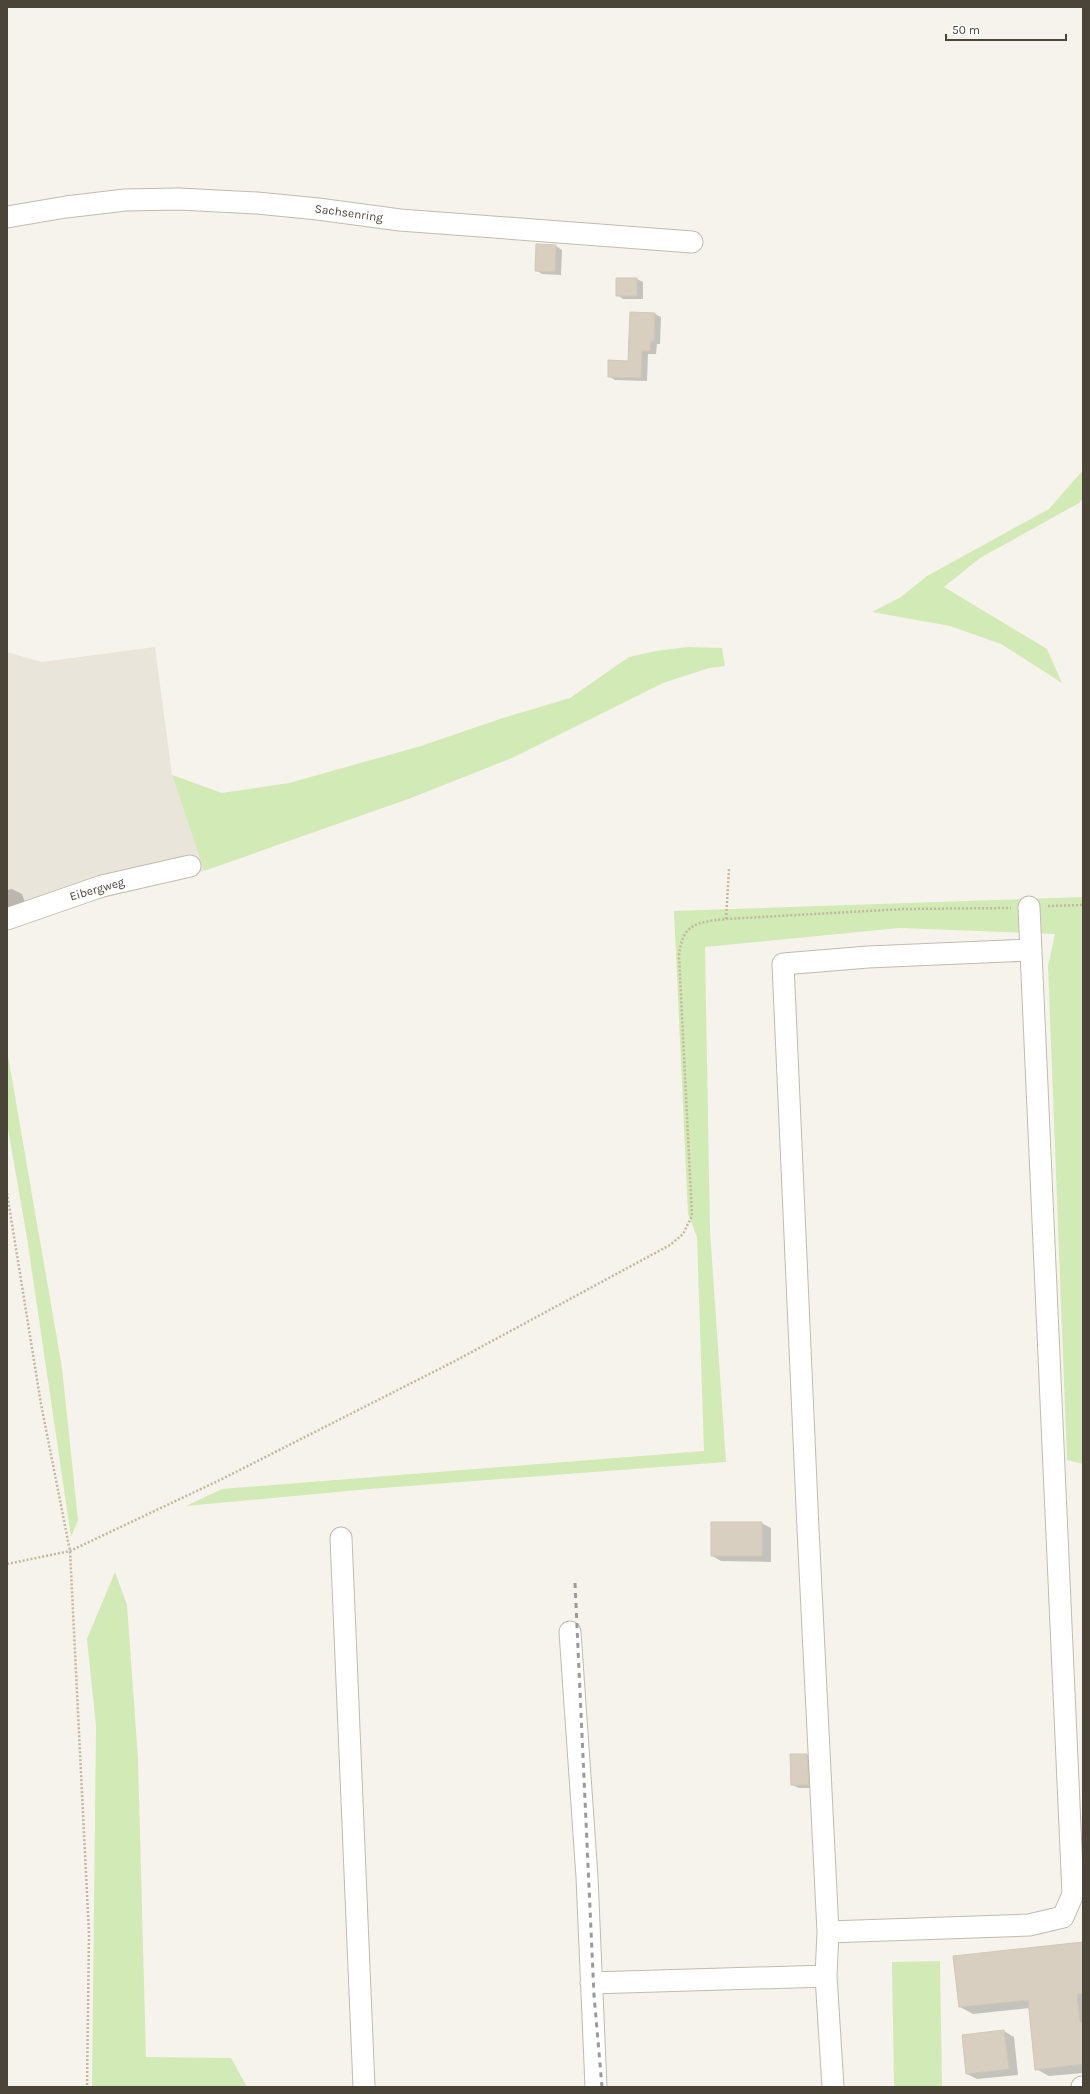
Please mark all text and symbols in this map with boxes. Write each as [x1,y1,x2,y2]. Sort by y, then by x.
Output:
scale bar [946,16,1066,42]
text: 50 m [952,23,980,37]
street label: Sachsenring [314,201,384,225]
street label: Eibergweg [68,874,126,903]

